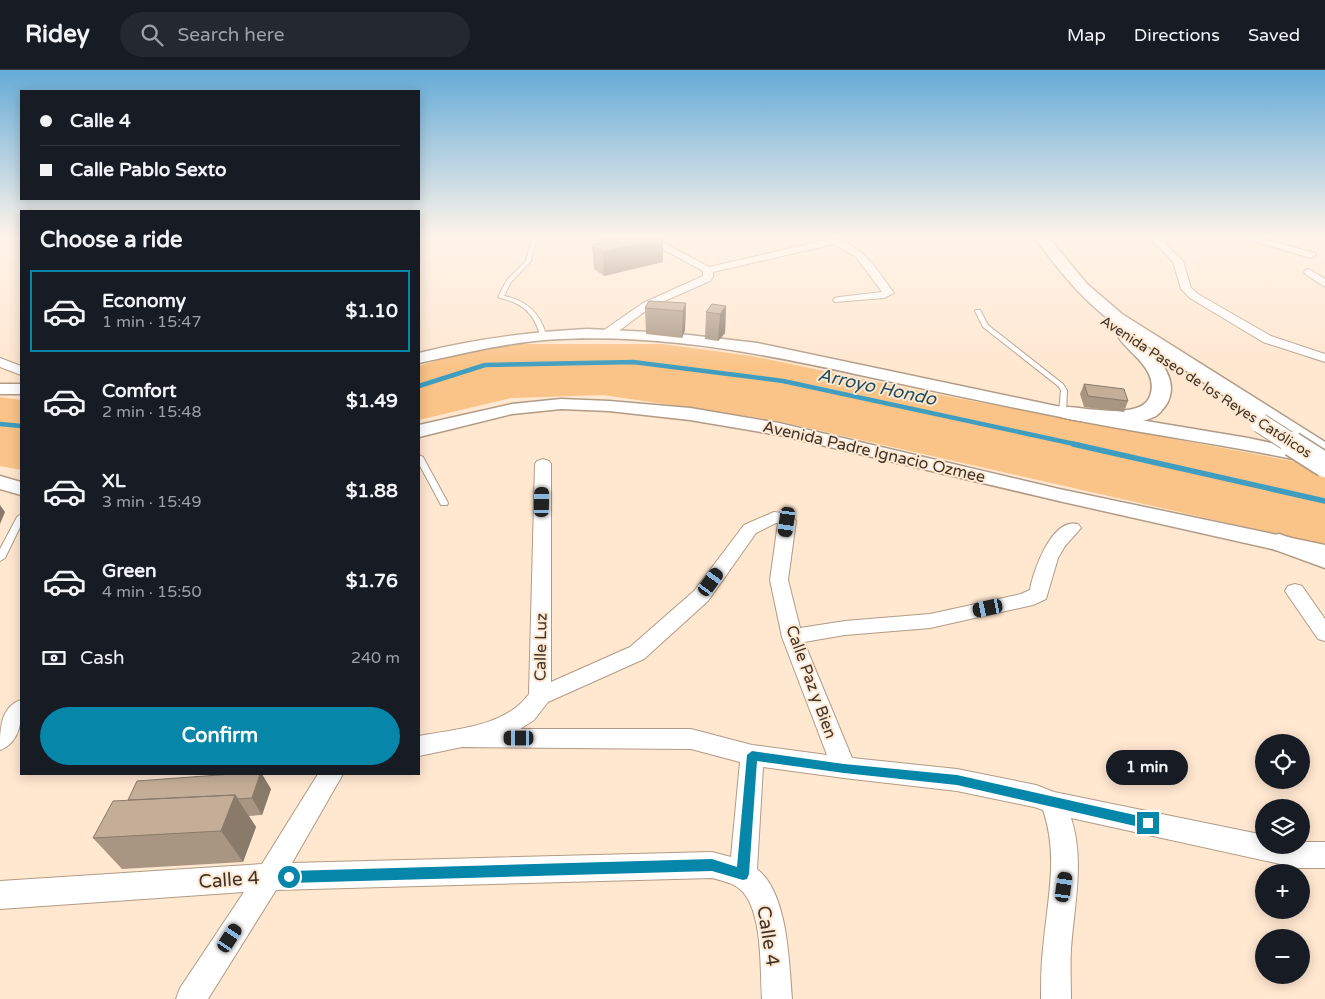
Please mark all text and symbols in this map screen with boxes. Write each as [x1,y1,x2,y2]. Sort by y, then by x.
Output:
search box [120,12,470,57]
text: Ridey [25,20,90,49]
icon: search [138,21,166,49]
text: Search here [178,24,284,46]
text: Map [1067,24,1106,46]
text: Directions [1134,24,1220,46]
text: Saved [1248,24,1300,46]
text: Calle 4 [70,110,131,132]
text: Calle Pablo Sexto [70,159,227,181]
text: Choose a ride [40,227,183,253]
icon: car [42,289,87,334]
text: Economy [102,290,186,312]
text: $1.10 [346,300,398,322]
text: 1 min · 15:47 [102,312,201,332]
street label: Avenida Paseo de los Reyes Católicos [1097,312,1315,462]
water label: Arroyo Hondo [816,364,939,410]
icon: car [42,379,87,424]
text: Comfort [102,380,176,402]
text: $1.49 [346,390,398,412]
text: 2 min · 15:48 [102,402,201,422]
street label: Avenida Padre Ignacio Ozmee [761,417,987,487]
icon: car [42,469,87,514]
text: XL [102,470,126,492]
text: $1.88 [346,480,398,502]
car [534,487,549,517]
text: 3 min · 15:49 [102,492,201,512]
car [777,506,796,538]
icon: car [42,559,87,604]
text: Green [102,560,156,582]
car [696,565,725,599]
text: $1.76 [346,570,398,592]
text: 4 min · 15:50 [102,582,201,602]
car [971,598,1004,618]
street label: Calle Luz [530,613,552,681]
street label: Calle Paz y Bien [781,623,841,741]
icon: cash [40,644,68,672]
text: Cash [80,647,125,669]
text: 240 m [351,648,400,668]
button: Confirm [40,707,400,765]
car [504,731,534,746]
map controls [1255,734,1310,984]
button: locate [1255,734,1310,789]
callout: 1 min [1107,750,1189,786]
text: 1 min [1126,757,1168,777]
button: layers [1255,799,1310,854]
route end [1137,812,1159,834]
button: + [1255,864,1310,919]
route start [278,866,300,888]
street label: Calle 4 [198,867,260,893]
car [1054,871,1073,903]
street label: Calle 4 [752,904,784,968]
car [215,921,244,955]
button: − [1255,929,1310,984]

